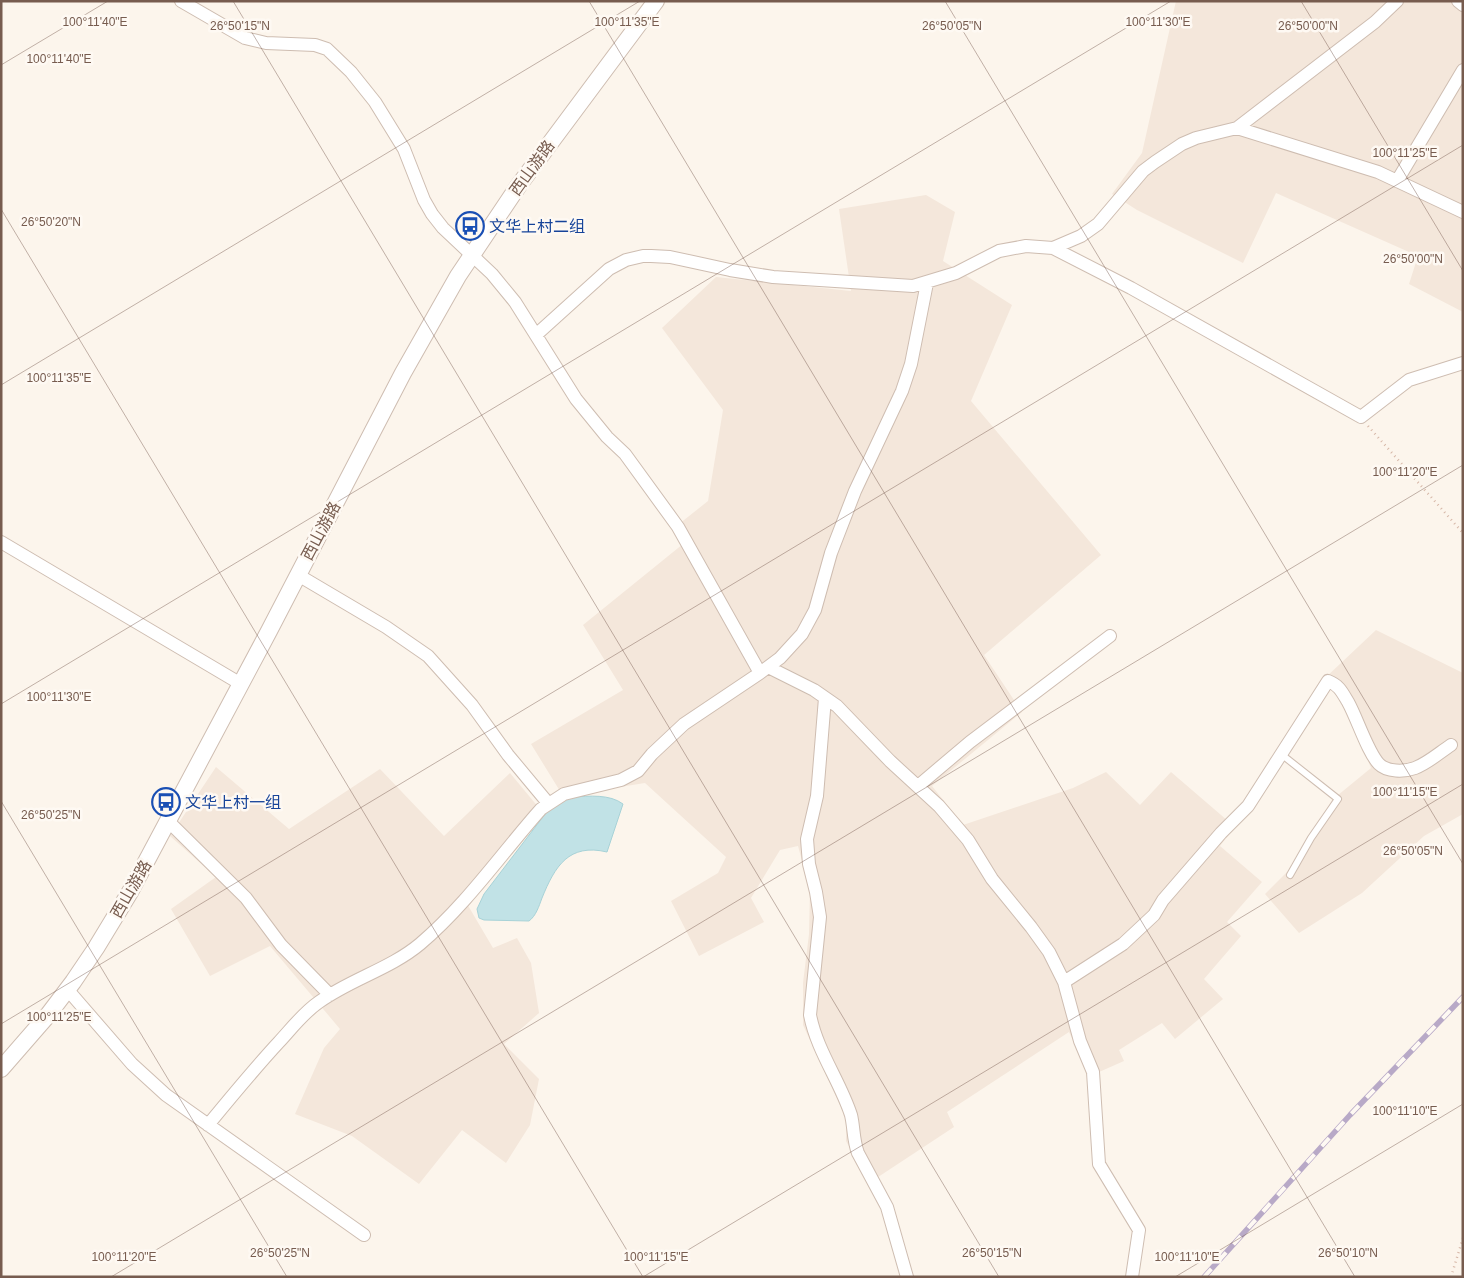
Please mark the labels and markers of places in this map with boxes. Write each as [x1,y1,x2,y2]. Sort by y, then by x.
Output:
bus stop icon: 文华上村二组 [455,211,485,241]
place label: 文华上村二组 [489,218,585,235]
bus stop icon: 文华上村一组 [151,787,181,817]
place label: 文华上村一组 [185,794,281,811]

